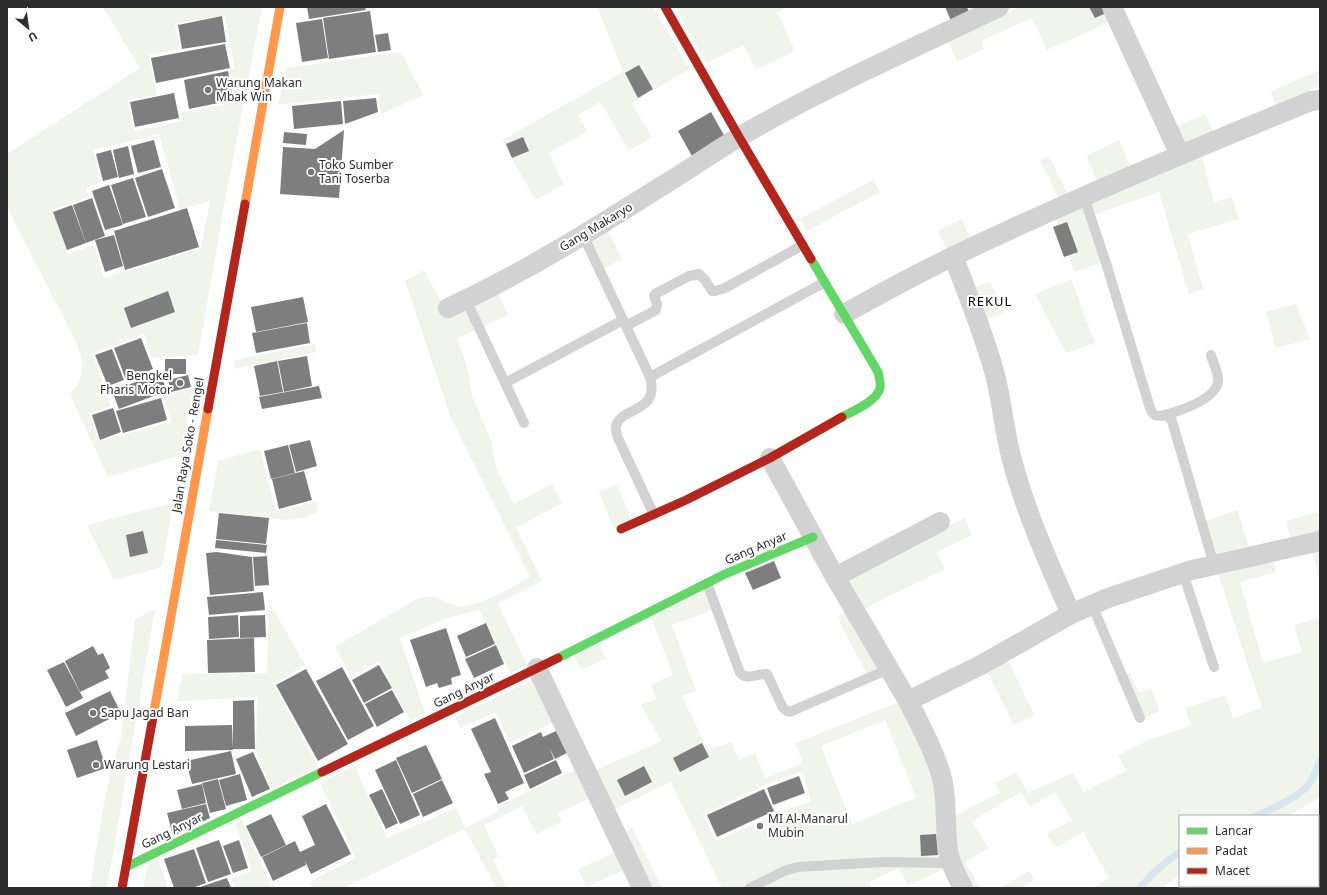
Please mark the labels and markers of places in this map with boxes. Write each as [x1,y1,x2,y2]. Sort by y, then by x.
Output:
place label: Warung Makan Mbak Win [216,74,302,105]
marker: Warung Makan Mbak Win [203,85,213,95]
place label: Toko Sumber Tani Toserba [319,156,393,187]
marker: Toko Sumber Tani Toserba [306,167,316,177]
place label: Bengkel Fharis Motor [100,367,172,398]
marker: Bengkel Fharis Motor [175,378,185,388]
place label: Sapu Jagad Ban [101,704,189,721]
marker: Sapu Jagad Ban [88,708,98,718]
place label: Warung Lestari [104,756,190,773]
marker: Warung Lestari [91,760,101,770]
place label: MI Al-Manarul Mubin [768,810,848,841]
marker: MI Al-Manarul Mubin [755,821,765,831]

